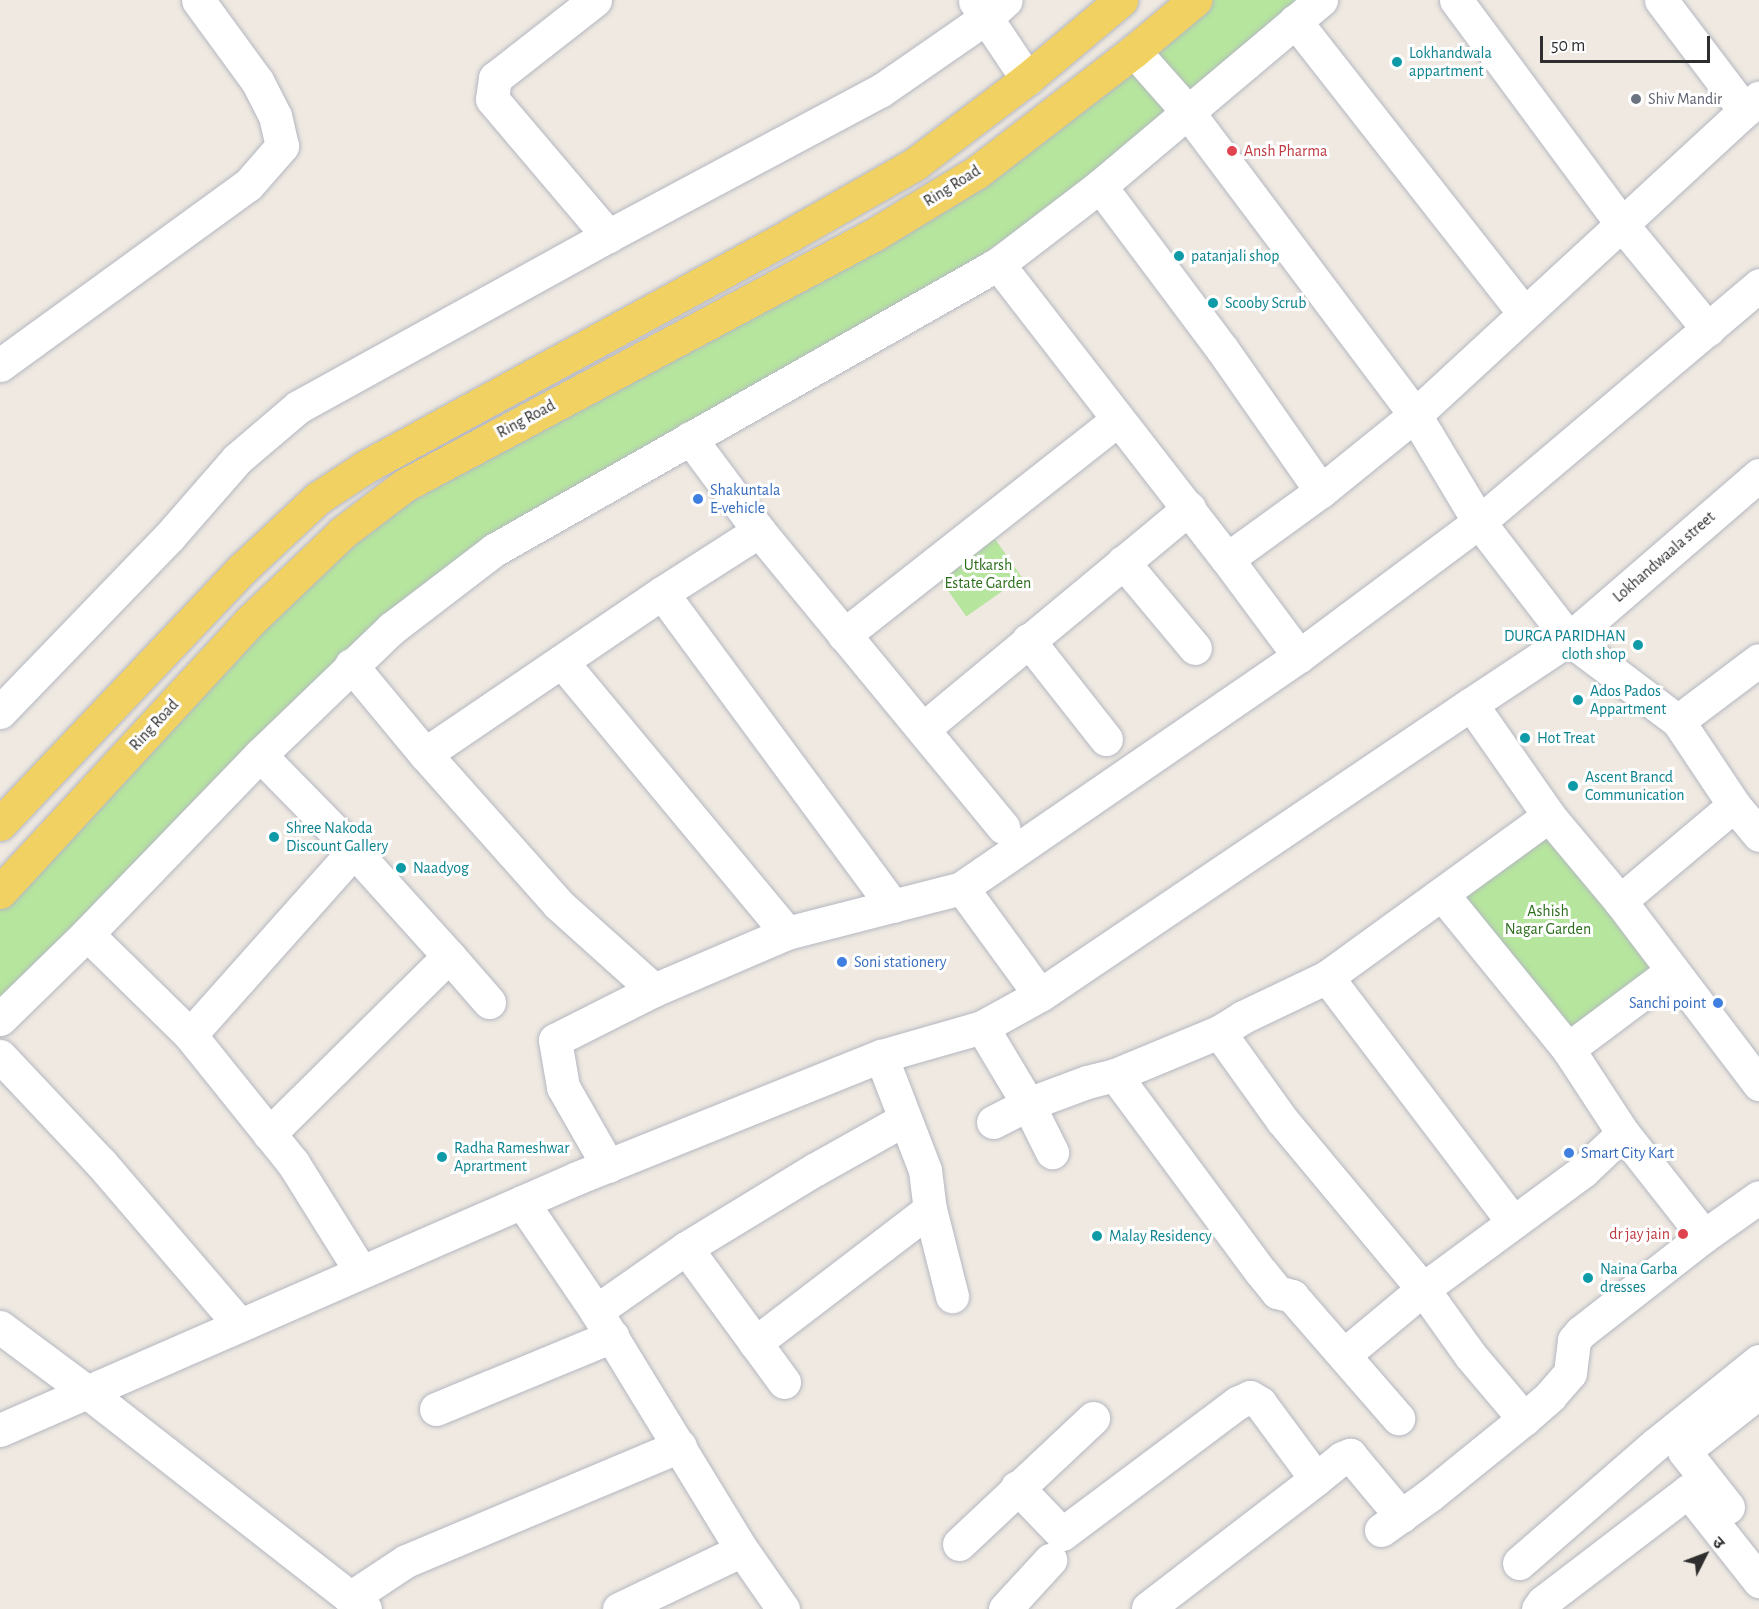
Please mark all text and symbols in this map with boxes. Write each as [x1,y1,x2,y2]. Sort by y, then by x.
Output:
scale bar [1543,24,1712,62]
text: 50 m [1551,37,1585,55]
place label: Lokhandwala appartment [1409,43,1492,81]
marker: Lokhandwala appartment [1390,55,1404,69]
place label: Shiv Mandir [1648,89,1722,109]
marker: Shiv Mandir [1629,92,1643,106]
place label: Ansh Pharma [1244,141,1327,161]
marker: Ansh Pharma [1225,144,1239,158]
street label: Ring Road [920,161,984,211]
place label: patanjali shop [1191,246,1279,266]
marker: patanjali shop [1172,249,1186,263]
place label: Scooby Scrub [1225,293,1306,313]
marker: Scooby Scrub [1206,296,1220,310]
street label: Ring Road [494,396,558,442]
place label: Shakuntala E-vehicle [710,480,780,518]
marker: Shakuntala E-vehicle [691,492,705,506]
street label: Lokhandwaala street [1609,507,1719,607]
park label: Utkarsh Estate Garden [945,555,1031,593]
place label: DURGA PARIDHAN cloth shop [1504,626,1626,664]
marker: DURGA PARIDHAN cloth shop [1631,638,1645,652]
place label: Ados Pados Appartment [1590,681,1666,719]
marker: Ados Pados Appartment [1571,693,1585,707]
street label: Ring Road [125,695,183,755]
place label: Hot Treat [1537,728,1595,748]
marker: Hot Treat [1518,731,1532,745]
place label: Ascent Brancd Communication [1585,767,1685,805]
marker: Ascent Brancd Communication [1566,779,1580,793]
place label: Shree Nakoda Discount Gallery [286,818,388,856]
marker: Shree Nakoda Discount Gallery [267,830,281,844]
place label: Naadyog [413,858,469,878]
marker: Naadyog [394,861,408,875]
park label: Ashish Nagar Garden [1505,901,1591,939]
place label: Soni stationery [854,952,947,972]
marker: Soni stationery [835,955,849,969]
place label: Sanchi point [1629,993,1706,1013]
marker: Sanchi point [1711,996,1725,1010]
place label: Radha Rameshwar Aprartment [454,1138,569,1176]
place label: Smart City Kart [1581,1143,1674,1163]
marker: Smart City Kart [1562,1146,1576,1160]
marker: Radha Rameshwar Aprartment [435,1150,449,1164]
place label: dr jay jain [1609,1224,1670,1244]
marker: dr jay jain [1674,1225,1692,1243]
place label: Malay Residency [1109,1226,1212,1246]
marker: Malay Residency [1090,1229,1104,1243]
place label: Naina Garba dresses [1600,1259,1678,1297]
marker: Naina Garba dresses [1581,1271,1595,1285]
north arrow [1675,1525,1735,1585]
text: उ [1709,1534,1727,1552]

